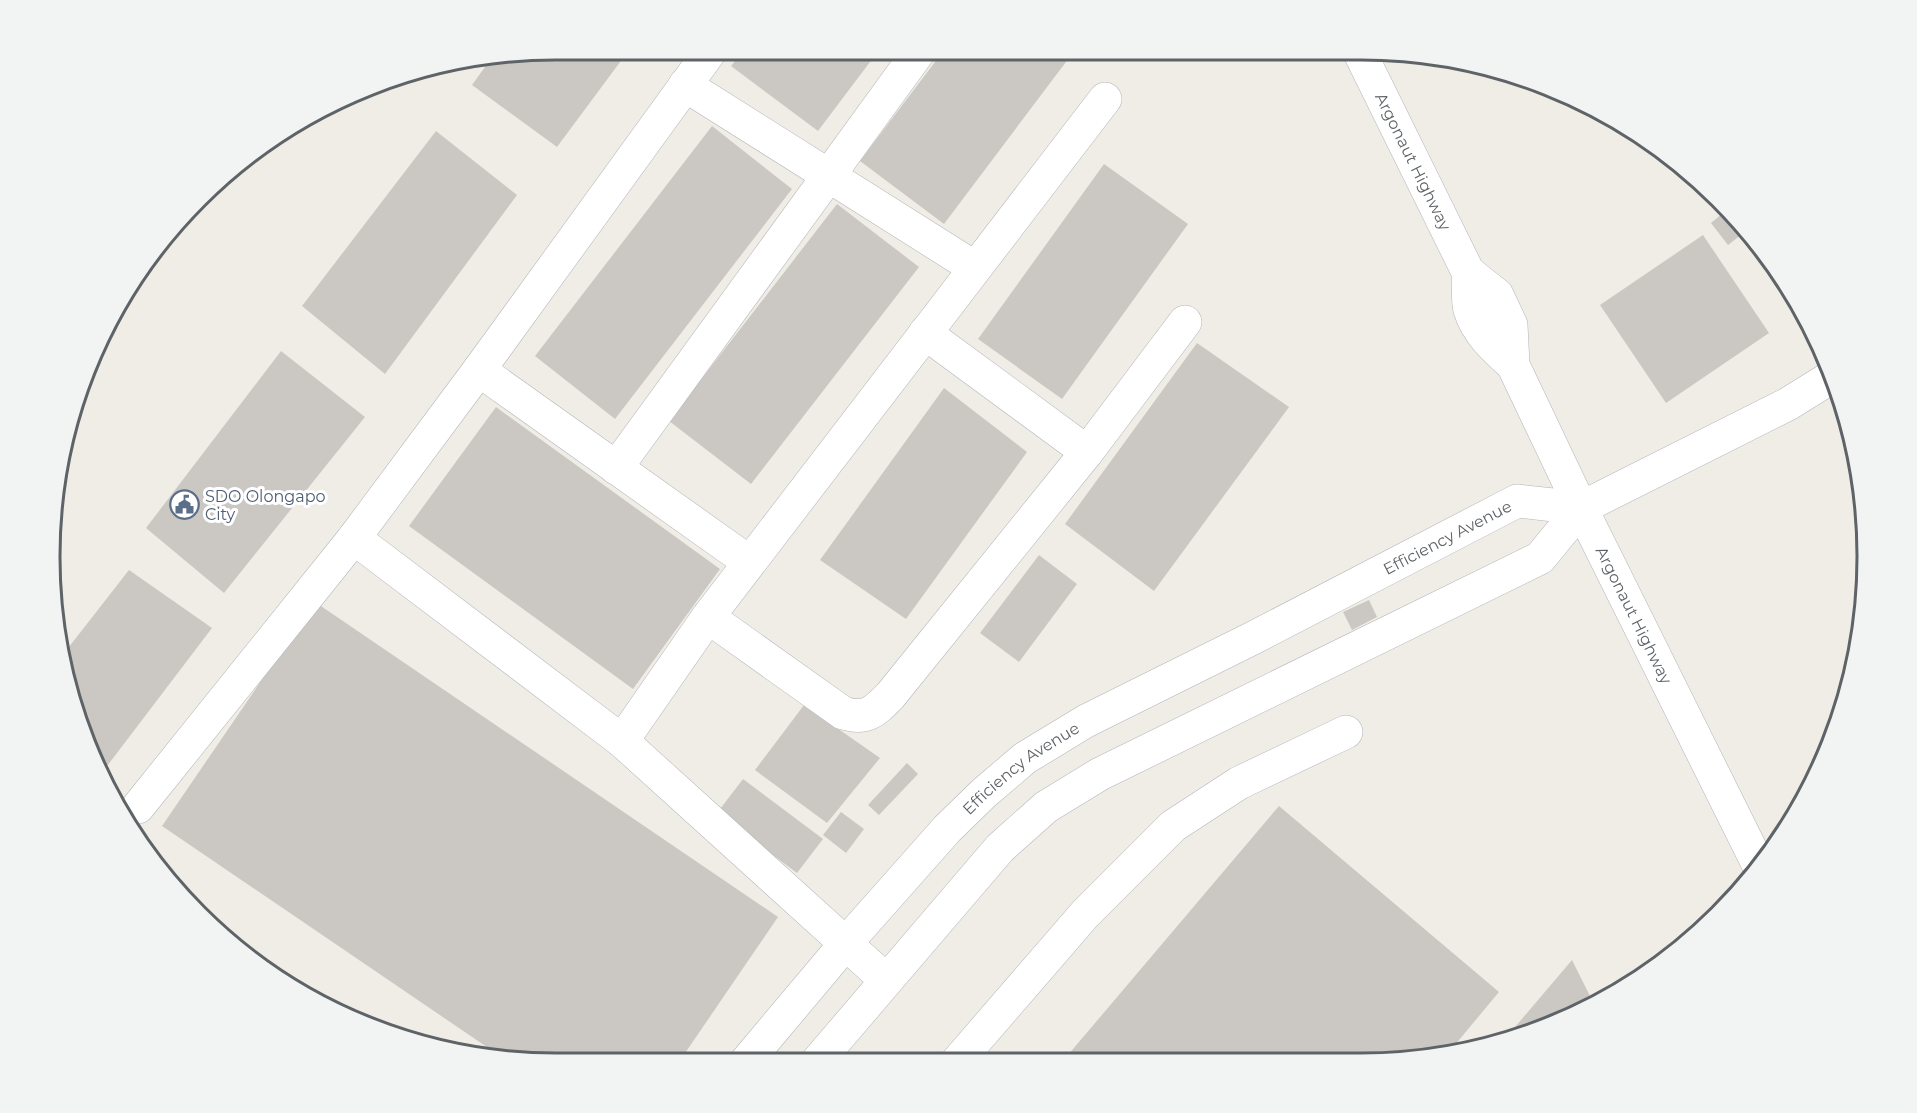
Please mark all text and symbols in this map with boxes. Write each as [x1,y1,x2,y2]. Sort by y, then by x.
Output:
street label: Argonaut Highway [1371,89,1455,234]
place label: SDO Olongapo City [205,487,326,524]
public building icon: SDO Olongapo City [168,489,200,521]
street label: Efficiency Avenue [1380,496,1515,578]
street label: Argonaut Highway [1592,543,1676,687]
street label: Efficiency Avenue [959,718,1083,818]

